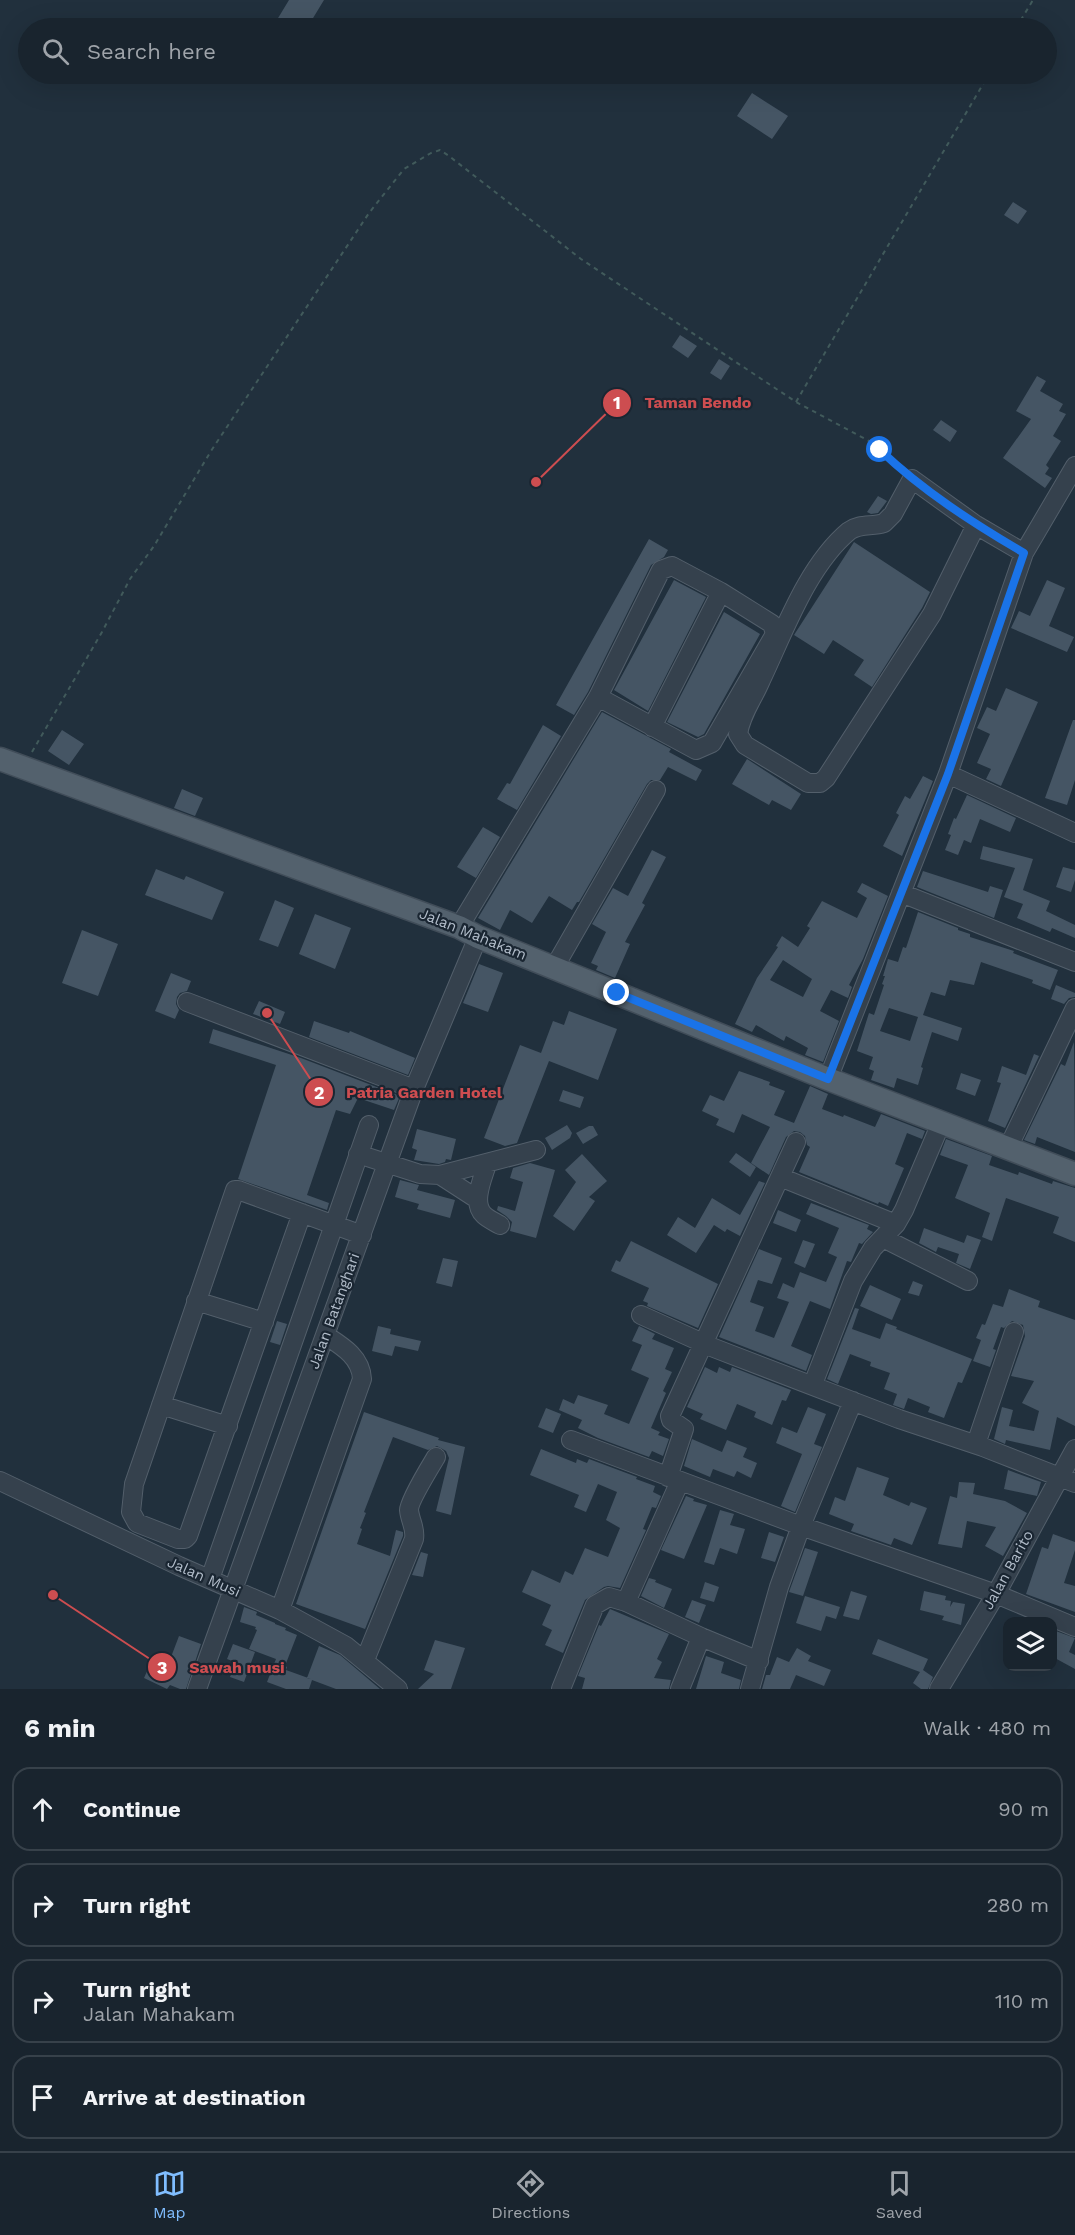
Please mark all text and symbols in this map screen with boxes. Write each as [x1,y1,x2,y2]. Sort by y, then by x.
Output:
search box [18,18,1057,84]
icon: search [39,35,72,68]
text: Search here [87,39,216,64]
callout: Taman Bendo [602,386,763,420]
text: 1 [613,392,621,413]
text: Taman Bendo [645,393,752,412]
route start [866,436,892,462]
street label: Jalan Mahakam [417,904,529,964]
route end [603,979,629,1005]
callout: Patria Garden Hotel [304,1075,514,1109]
text: 2 [314,1082,324,1103]
text: Patria Garden Hotel [346,1083,503,1102]
street label: Jalan Batanghari [305,1251,363,1371]
street label: Jalan Barito [979,1527,1037,1613]
street label: Jalan Musi [165,1553,243,1601]
map controls [1003,1617,1057,1671]
button: layers [1003,1617,1057,1671]
callout: Sawah musi [147,1650,297,1684]
text: 3 [157,1657,167,1678]
text: Sawah musi [189,1658,285,1677]
text: 6 min [24,1713,96,1743]
text: Walk · 480 m [923,1716,1051,1740]
icon: ahead [26,1793,59,1826]
text: Continue [83,1797,181,1822]
text: 90 m [998,1797,1049,1821]
icon: right [26,1889,59,1922]
text: Turn right [83,1893,190,1918]
text: 280 m [987,1893,1049,1917]
text: Turn right [83,1977,190,2002]
icon: right [26,1985,59,2018]
text: 110 m [995,1989,1049,2013]
text: Jalan Mahakam [83,2002,235,2026]
icon: arrive [26,2081,59,2114]
text: Arrive at destination [83,2085,306,2110]
tab: Map [153,2167,186,2222]
tab: Directions [491,2167,570,2222]
tab: Saved [876,2167,922,2222]

